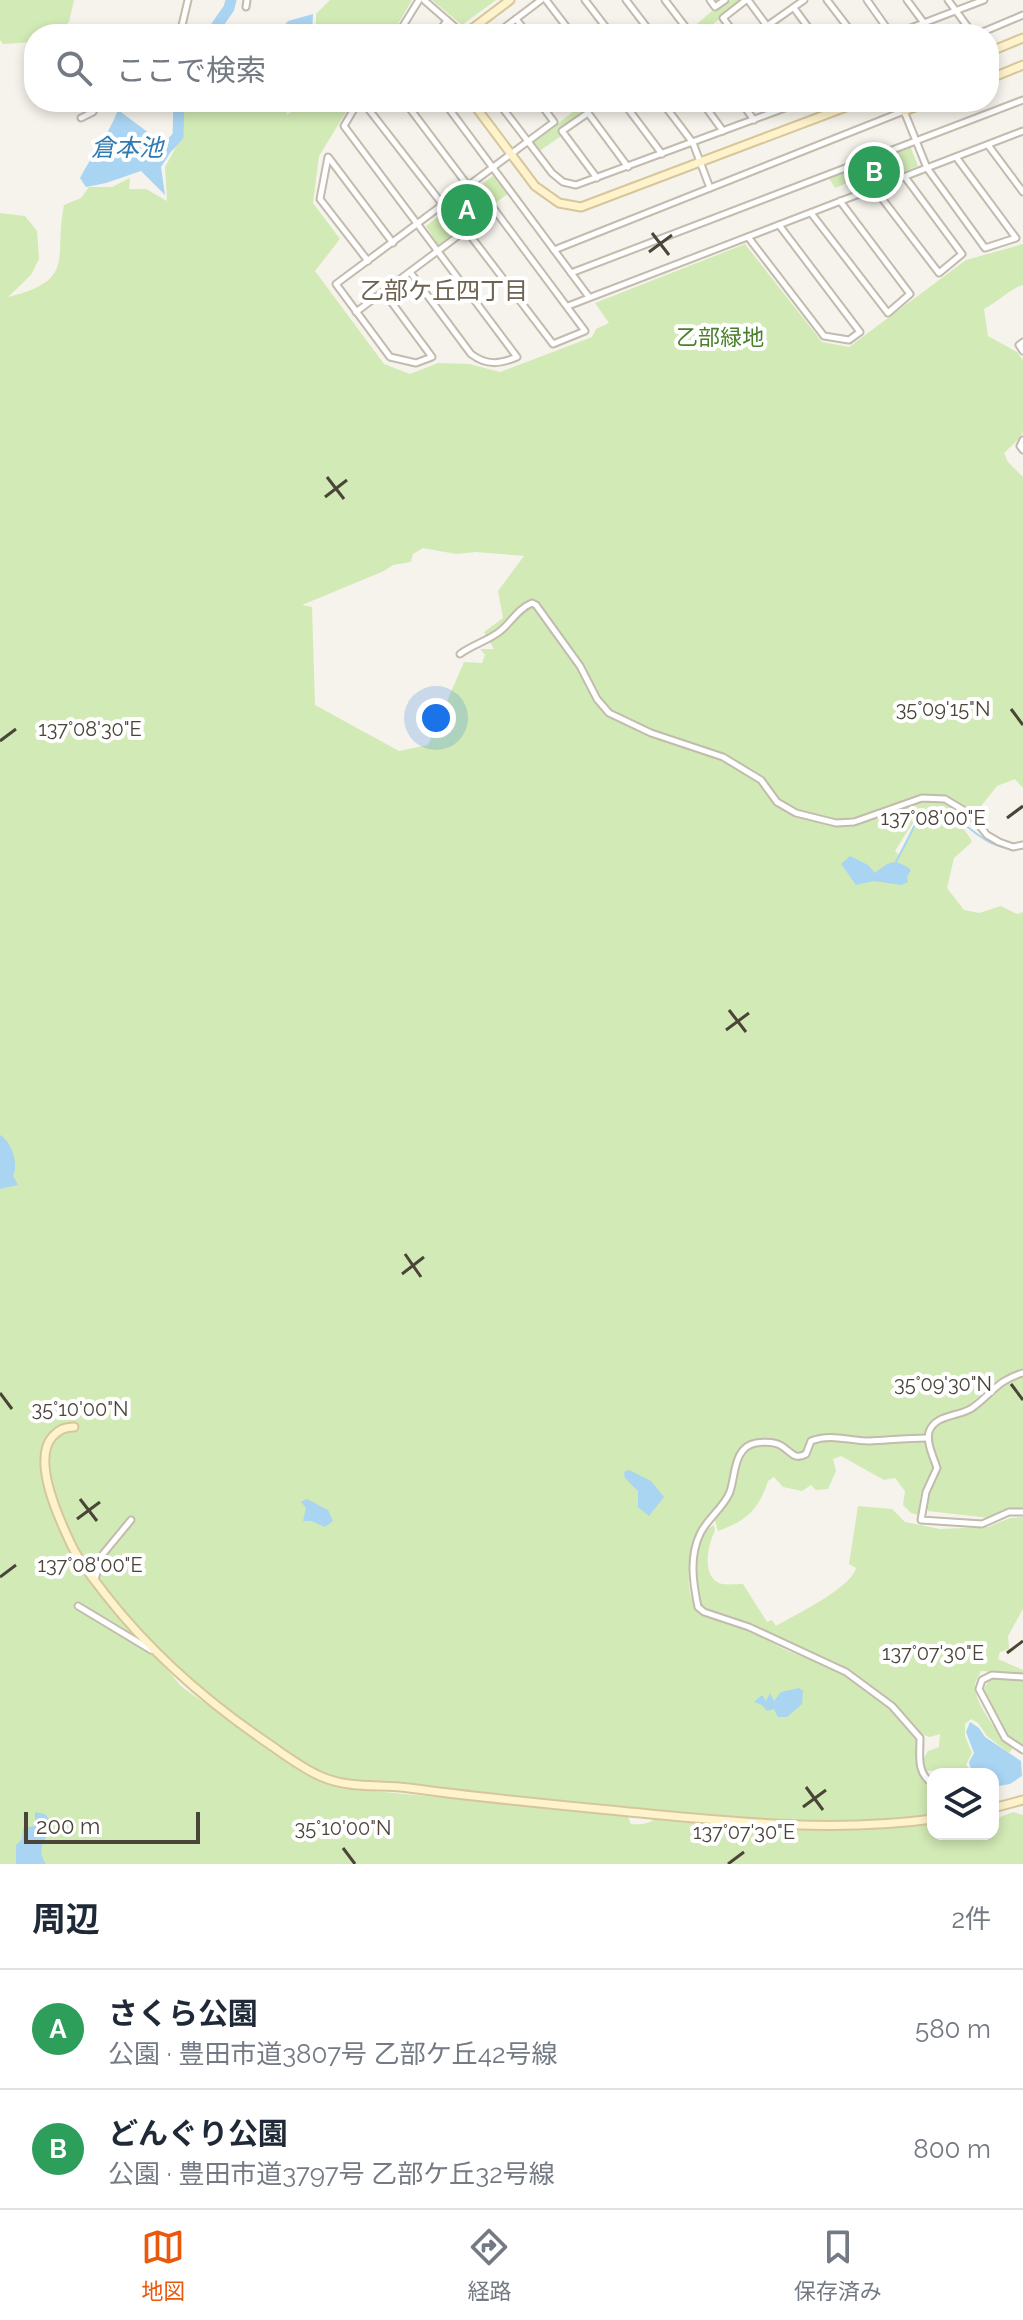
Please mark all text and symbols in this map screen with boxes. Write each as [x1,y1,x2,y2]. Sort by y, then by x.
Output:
search box [24,24,999,112]
icon: search [52,46,96,90]
text: ここで検索 [116,53,266,88]
water label: 倉本池 [91,133,165,162]
pin: B [848,142,900,202]
pin: A [441,180,493,240]
district label: 乙部ケ丘四丁目 [360,276,528,305]
park label: 乙部緑地 [676,324,764,350]
text: 35°09'15"N [896,697,990,721]
your location [416,698,456,738]
text: 137°08'30"E [38,717,142,741]
text: 137°08'00"E [880,806,986,830]
text: 35°09'30"N [894,1372,992,1396]
text: 35°10'00"N [31,1397,129,1421]
text: 137°08'00"E [37,1553,143,1577]
text: 137°07'30"E [882,1641,984,1665]
map controls [927,1768,999,1840]
button: layers [927,1768,999,1840]
scale bar [24,1808,200,1844]
text: 200 m [36,1813,100,1839]
text: 35°10'00"N [294,1816,392,1840]
text: 137°07'30"E [693,1820,795,1844]
text: 周辺 [32,1899,100,1939]
text: 2件 [951,1904,991,1934]
text: さくら公園 [108,1996,258,2031]
text: A [49,2014,67,2044]
text: 580 m [915,2014,991,2044]
text: 公園 · 豊田市道3807号 乙部ケ丘42号線 [108,2039,557,2069]
text: どんぐり公園 [108,2116,288,2151]
text: B [49,2134,67,2164]
text: 800 m [913,2134,991,2164]
text: 公園 · 豊田市道3797号 乙部ケ丘32号線 [108,2159,555,2189]
tab: 地図 [141,2225,185,2305]
tab: 経路 [467,2225,512,2305]
tab: 保存済み [794,2225,882,2305]

